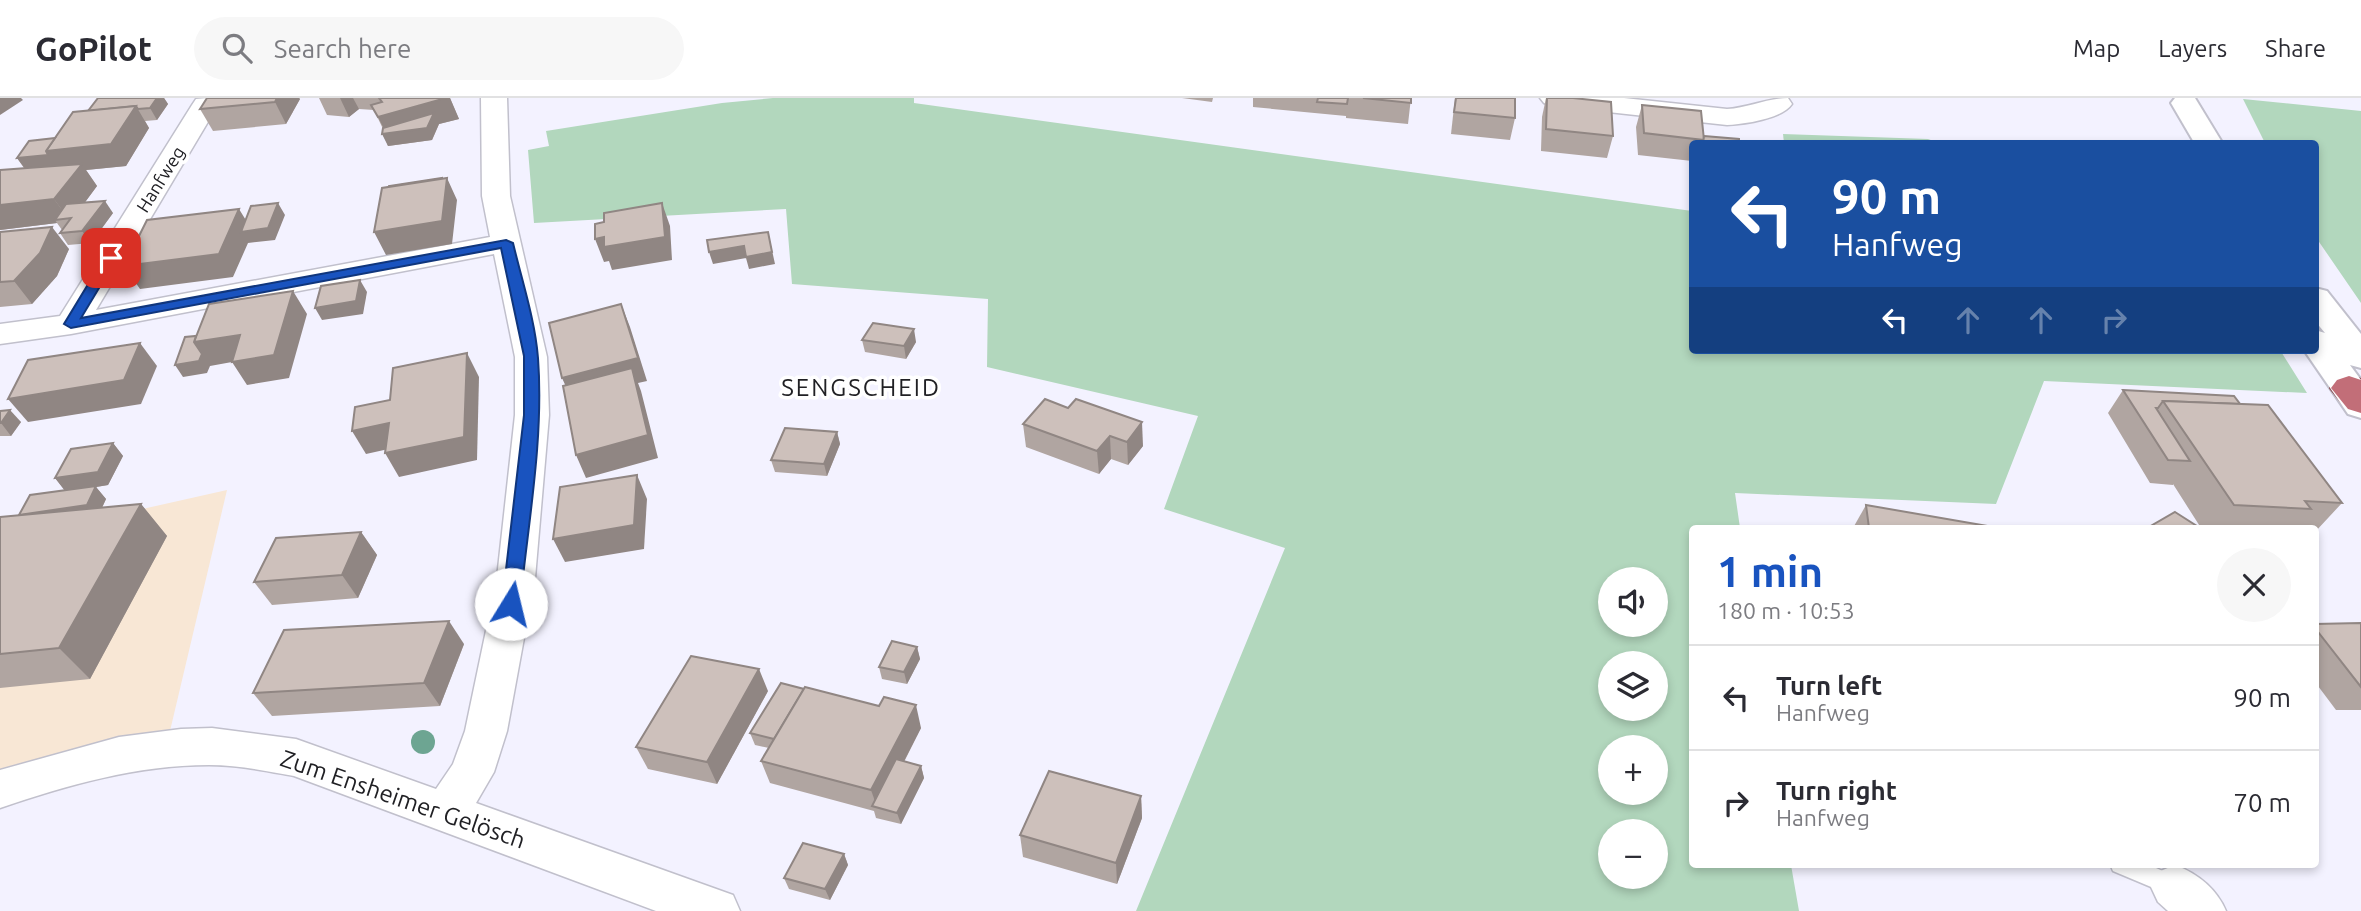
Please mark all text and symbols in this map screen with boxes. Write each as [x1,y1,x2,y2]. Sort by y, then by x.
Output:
search box [194,17,684,80]
icon: search [218,29,256,67]
text: GoPilot [35,30,152,67]
text: Search here [274,34,411,63]
text: Map [2073,35,2120,62]
text: Layers [2158,35,2227,62]
text: Share [2265,35,2326,62]
street label: Hanfweg [132,143,188,215]
icon: left [1717,168,1808,259]
text: 90 m [1832,168,1941,223]
text: Hanfweg [1832,226,1963,262]
pin [81,228,141,288]
icon: arrive [92,239,130,277]
icon: left [1876,301,1914,339]
icon: ahead [1949,301,1987,339]
icon: ahead [2022,301,2060,339]
icon: right [2095,301,2133,339]
district label: SENGSCHEID [781,374,941,401]
text: 1 min [1717,548,1823,595]
button: close [2217,548,2291,622]
position arrow [474,567,548,641]
map controls [1598,567,1668,889]
button: sound [1598,567,1668,637]
text: 180 m · 10:53 [1717,598,1855,623]
button: layers [1598,651,1668,721]
text: Turn left [1776,671,1882,700]
icon: left [1717,679,1755,717]
text: 90 m [2233,683,2291,712]
text: Hanfweg [1776,700,1870,725]
button: + [1598,735,1668,805]
street label: Zum Ensheimer Gelösch [277,744,529,854]
text: Turn right [1776,776,1897,805]
icon: right [1717,784,1755,822]
text: 70 m [2233,788,2291,817]
text: Hanfweg [1776,805,1870,830]
button: − [1598,819,1668,889]

